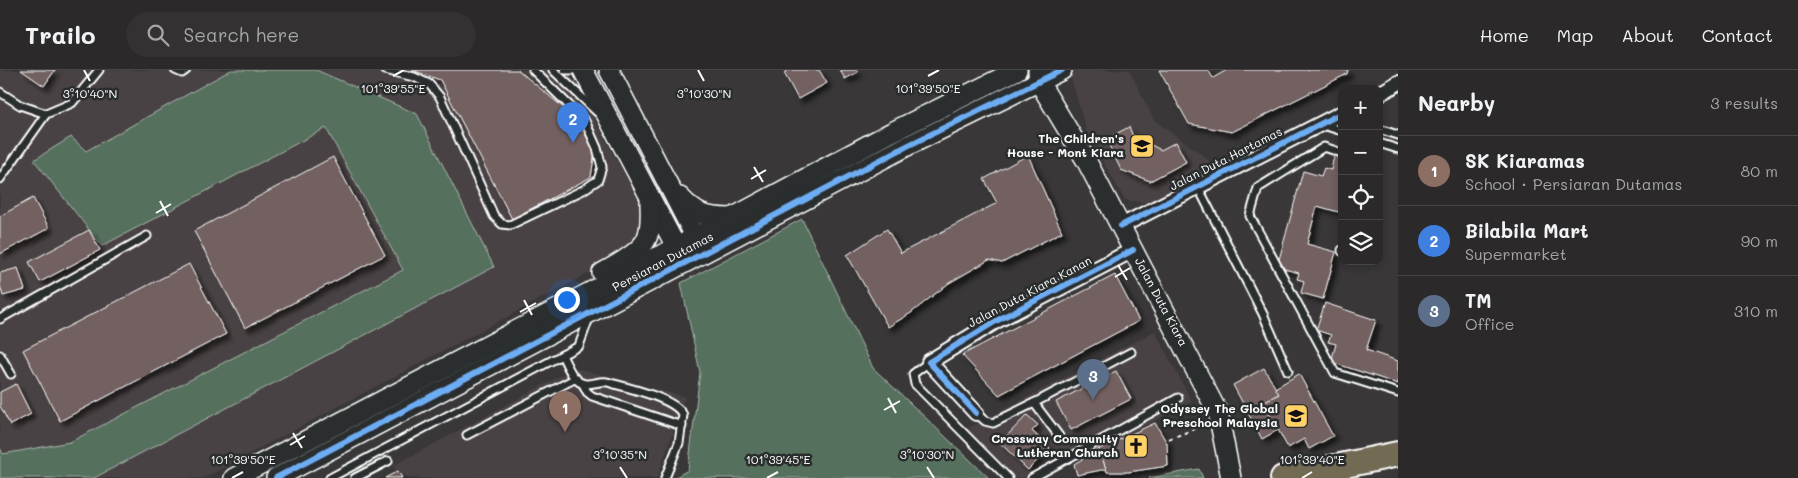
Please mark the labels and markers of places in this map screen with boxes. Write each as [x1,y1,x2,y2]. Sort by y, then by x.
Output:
pin: 2 [557,102,589,143]
place label: The Children's House - Mont Kiara [1007,130,1124,160]
school or university icon: The Children's House - Mont Kiara [1129,133,1155,159]
pin: 3 [1077,359,1109,400]
pin: 1 [549,391,581,432]
place label: Odyssey The Global Preschool Malaysia [1161,400,1278,430]
school or university icon: Odyssey The Global Preschool Malaysia [1283,403,1309,429]
place label: Crossway Community Lutheran Church [991,430,1118,460]
church icon: Crossway Community Lutheran Church [1123,433,1149,459]

